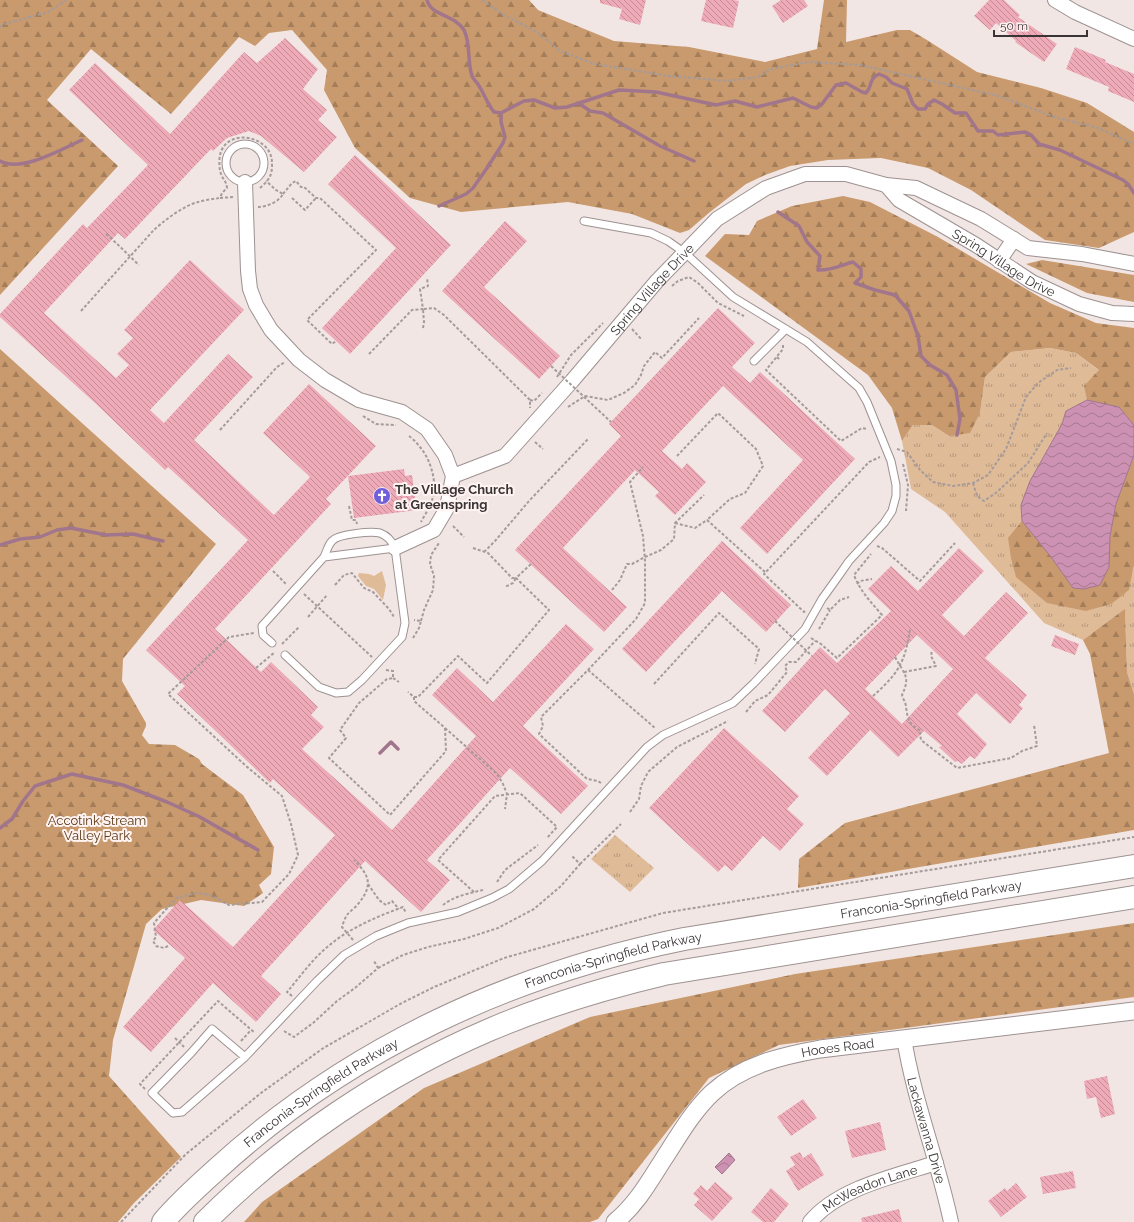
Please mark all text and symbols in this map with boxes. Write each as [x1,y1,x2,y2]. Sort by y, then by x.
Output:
scale bar [994,12,1087,38]
text: 50 m [1000,19,1028,33]
street label: Spring Village Drive [950,226,1058,300]
street label: Spring Village Drive [607,240,697,338]
place label: The Village Church at Greenspring [395,482,513,512]
church icon: The Village Church at Greenspring [372,486,392,506]
park label: Accotink Stream Valley Park [48,813,146,843]
street label: Franconia-Springfield Parkway [839,877,1023,922]
street label: Franconia-Springfield Parkway [523,929,703,991]
street label: Franconia-Springfield Parkway [241,1035,401,1150]
street label: Hooes Road [800,1036,875,1060]
street label: Lackawanna Drive [904,1076,948,1185]
street label: McWeadon Lane [819,1162,919,1215]

